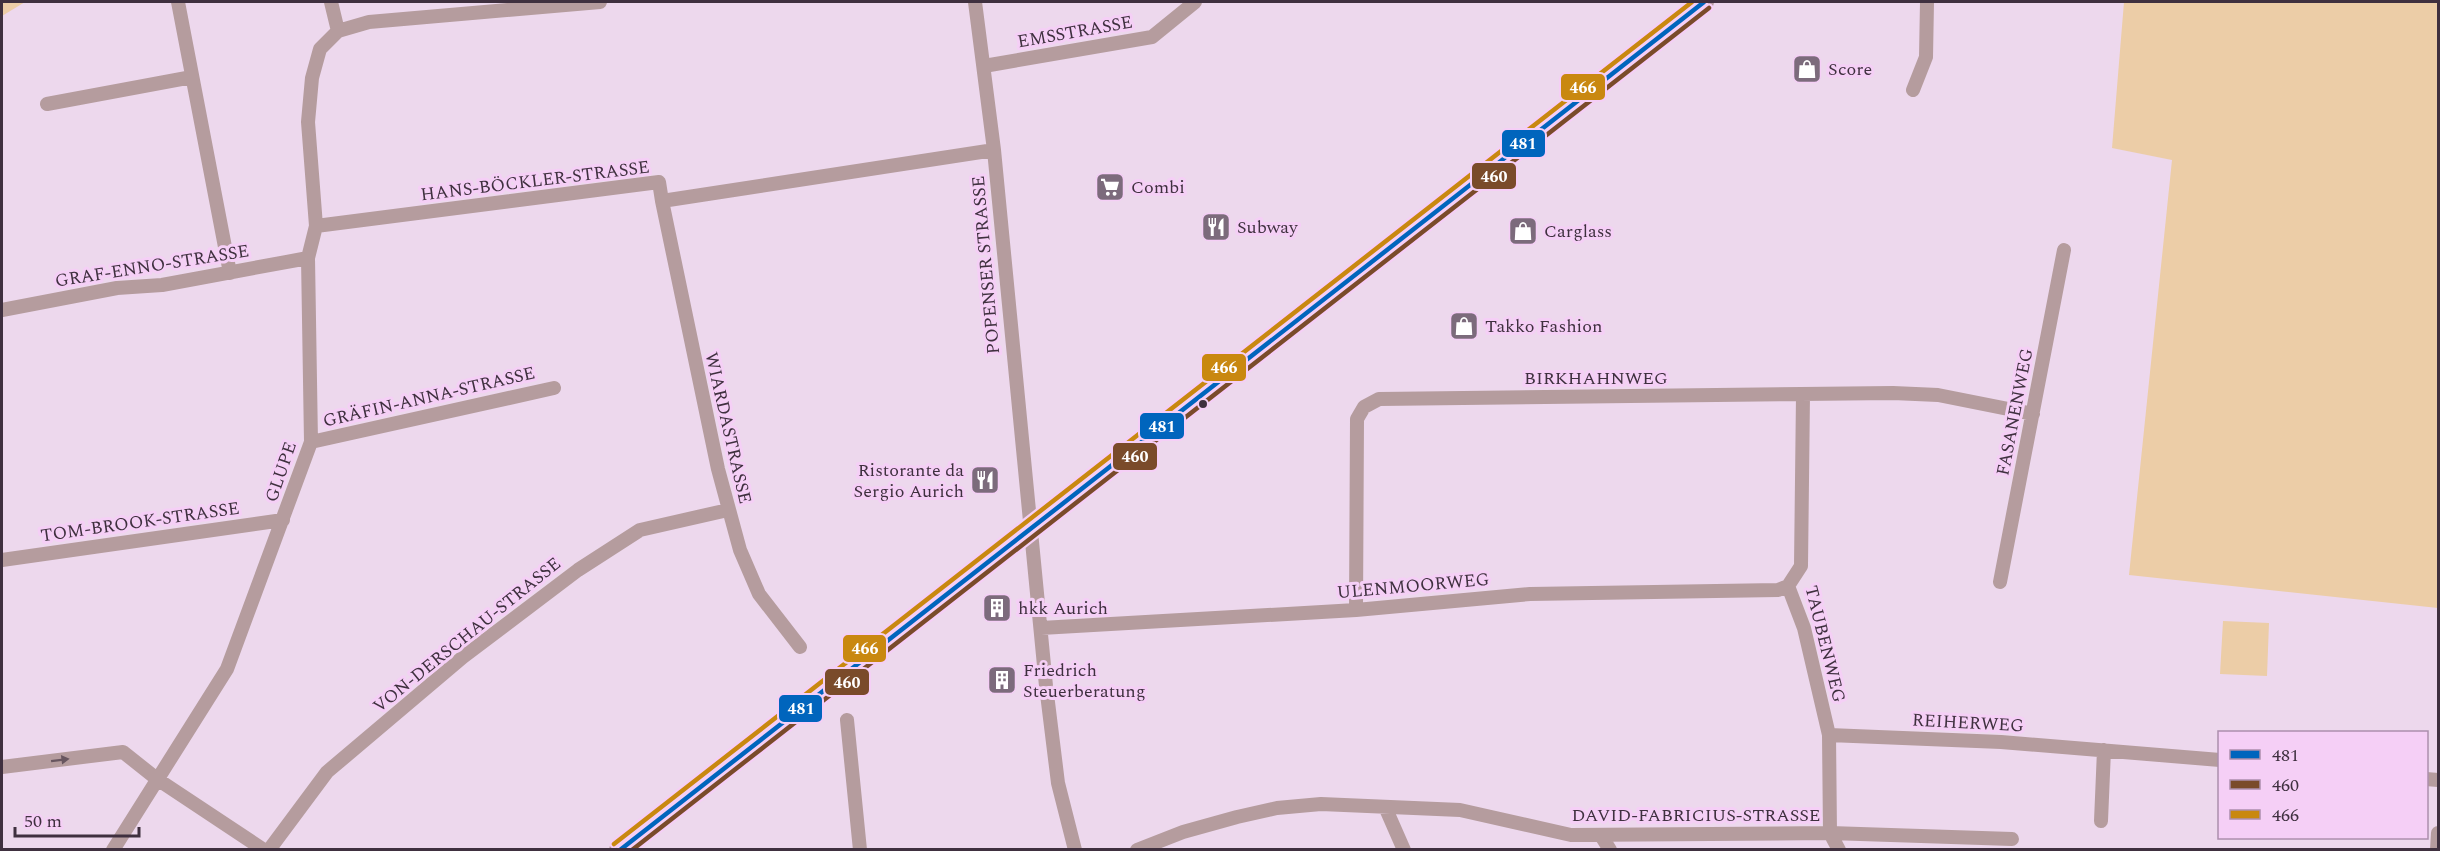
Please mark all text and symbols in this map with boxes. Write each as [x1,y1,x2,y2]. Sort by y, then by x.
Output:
street label: EMSSTRASSE [1015,9,1135,55]
shop icon: Score [1791,53,1823,85]
place label: Score [1828,56,1872,83]
line badge: 466 [1560,73,1606,101]
text: 466 [1570,76,1596,100]
line badge: 481 [1501,129,1546,158]
text: 481 [1510,132,1536,156]
street label: HANS-BÖCKLER-STRASSE [419,154,651,208]
line badge: 460 [1471,162,1517,190]
text: 460 [1481,165,1507,189]
supermarket icon: Combi [1094,171,1126,203]
place label: Combi [1131,174,1185,201]
street label: POPENSER STRASSE [965,175,1007,355]
restaurant icon: Subway [1200,211,1232,243]
place label: Subway [1237,214,1299,241]
shop icon: Carglass [1507,215,1539,247]
place label: Carglass [1544,218,1612,245]
street label: GRAF-ENNO-STRASSE [53,237,251,295]
shop icon: Takko Fashion [1448,310,1480,342]
place label: Takko Fashion [1485,313,1602,340]
street label: FASANENWEG [1989,346,2041,478]
street label: WIARDASTRASSE [697,349,759,507]
line badge: 466 [1201,353,1247,382]
text: 466 [1211,356,1237,380]
street label: GRÄFIN-ANNA-STRASSE [320,359,538,435]
street label: BIRKHAHNWEG [1524,365,1668,392]
unlabelled marker [1197,398,1209,410]
line badge: 481 [1139,412,1185,440]
text: 481 [1149,415,1175,439]
street label: GLUPE [258,438,304,506]
line badge: 460 [1112,442,1158,471]
text: 460 [1122,445,1148,469]
place label: Ristorante da Sergio Aurich [853,457,964,505]
restaurant icon: Ristorante da Sergio Aurich [969,464,1001,496]
street label: TOM-BROOK-STRASSE [39,495,241,549]
street label: VON-DERSCHAU-STRASSE [367,551,567,719]
street label: ULENMOORWEG [1336,566,1490,606]
street label: TAUBENWEG [1797,583,1853,705]
building icon: hkk Aurich [981,592,1013,624]
place label: hkk Aurich [1018,595,1108,622]
line badge: 466 [842,634,887,663]
text: 466 [852,637,878,661]
place label: Friedrich Steuerberatung [1023,657,1145,705]
building icon: Friedrich Steuerberatung [986,664,1018,696]
line badge: 460 [824,668,870,696]
text: 460 [834,671,860,695]
line badge: 481 [778,694,823,723]
text: 481 [788,697,814,721]
street label: REIHERWEG [1911,707,2025,739]
legend [2218,731,2428,839]
text: 481 [2272,742,2299,769]
one-way arrow [50,755,69,764]
text: 460 [2272,772,2299,799]
scale bar [15,800,140,838]
street label: DAVID-FABRICIUS-STRASSE [1571,802,1821,829]
text: 466 [2272,802,2299,829]
text: 50 m [24,808,62,835]

